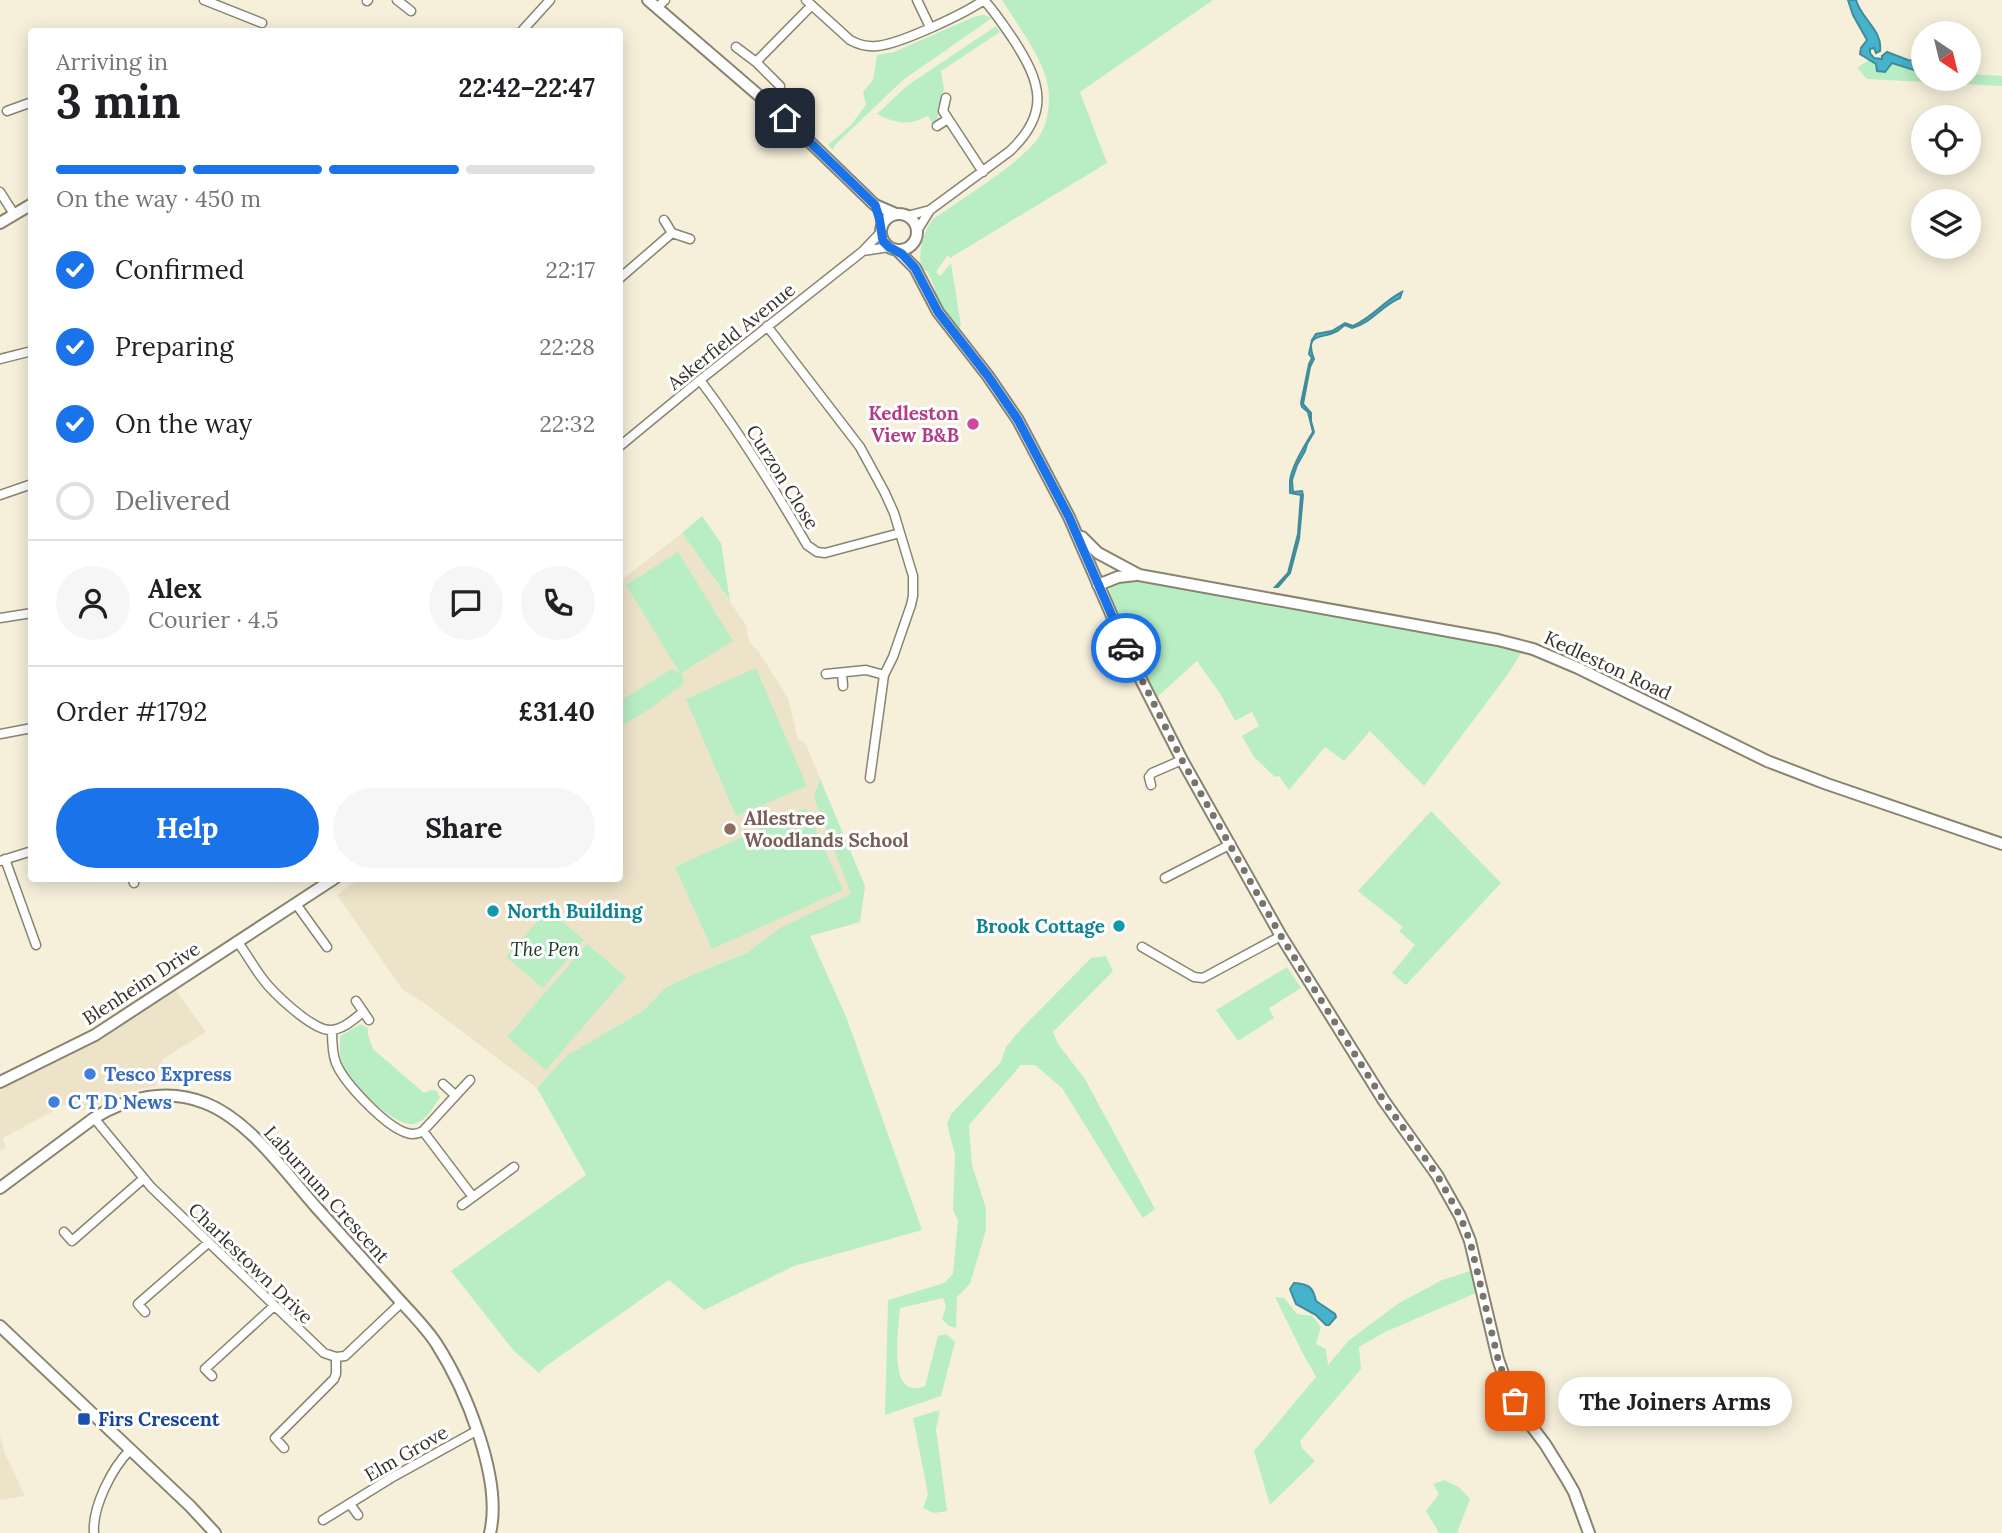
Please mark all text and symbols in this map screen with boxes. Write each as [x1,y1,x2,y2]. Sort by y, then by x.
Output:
north arrow [1911,21,1981,91]
map controls [1911,21,1981,259]
text: Arriving in [56,47,168,76]
text: 22:42–22:47 [459,71,595,104]
text: 3 min [56,72,181,131]
pin [755,88,815,148]
icon: home [766,99,804,137]
button: locate [1911,105,1981,175]
text: On the way · 450 m [56,184,261,213]
button: layers [1911,189,1981,259]
icon: check [56,251,94,289]
text: Confirmed [115,253,244,286]
text: 22:17 [546,255,595,284]
street label: Askerfield Avenue [661,277,800,395]
icon: check [56,328,94,366]
text: Preparing [115,330,234,363]
text: 22:28 [539,332,595,361]
place label: Kedleston View B&B [868,401,959,447]
icon: check [56,405,94,443]
text: On the way [115,407,252,440]
text: 22:32 [539,409,595,438]
marker: Kedleston View B&B [965,416,981,432]
street label: Curzon Close [741,420,825,534]
text: Delivered [115,484,231,517]
button: person [56,566,130,640]
button: chat [429,566,503,640]
button: phone [521,566,595,640]
text: Alex [148,572,202,605]
text: Courier · 4.5 [148,605,279,634]
courier [1091,613,1161,683]
street label: Kedleston Road [1541,625,1675,705]
icon: car [1107,629,1145,667]
text: Order #1792 [56,695,207,728]
text: £31.40 [518,695,595,728]
button: Help [56,788,319,868]
button: Share [333,788,595,868]
place label: Allestree Woodlands School [744,806,909,852]
marker: Allestree Woodlands School [722,821,738,837]
place label: North Building [507,899,644,923]
marker: North Building [485,903,501,919]
place label: Brook Cottage [976,914,1105,938]
marker: Brook Cottage [1111,918,1127,934]
street label: Blenheim Drive [78,936,204,1030]
park label: The Pen [511,937,580,961]
place label: Tesco Express [104,1062,232,1086]
marker: Tesco Express [82,1066,98,1082]
place label: C T D News [68,1090,172,1114]
marker: C T D News [46,1094,62,1110]
street label: Laburnum Crescent [259,1120,395,1268]
street label: Charlestown Drive [184,1197,318,1329]
pin [1485,1371,1545,1431]
callout: The Joiners Arms [1557,1376,1792,1426]
icon: bag [1496,1382,1534,1420]
text: The Joiners Arms [1579,1387,1771,1416]
place label: Firs Crescent [98,1407,221,1431]
marker: Firs Crescent [76,1411,92,1427]
street label: Elm Grove [360,1420,452,1486]

